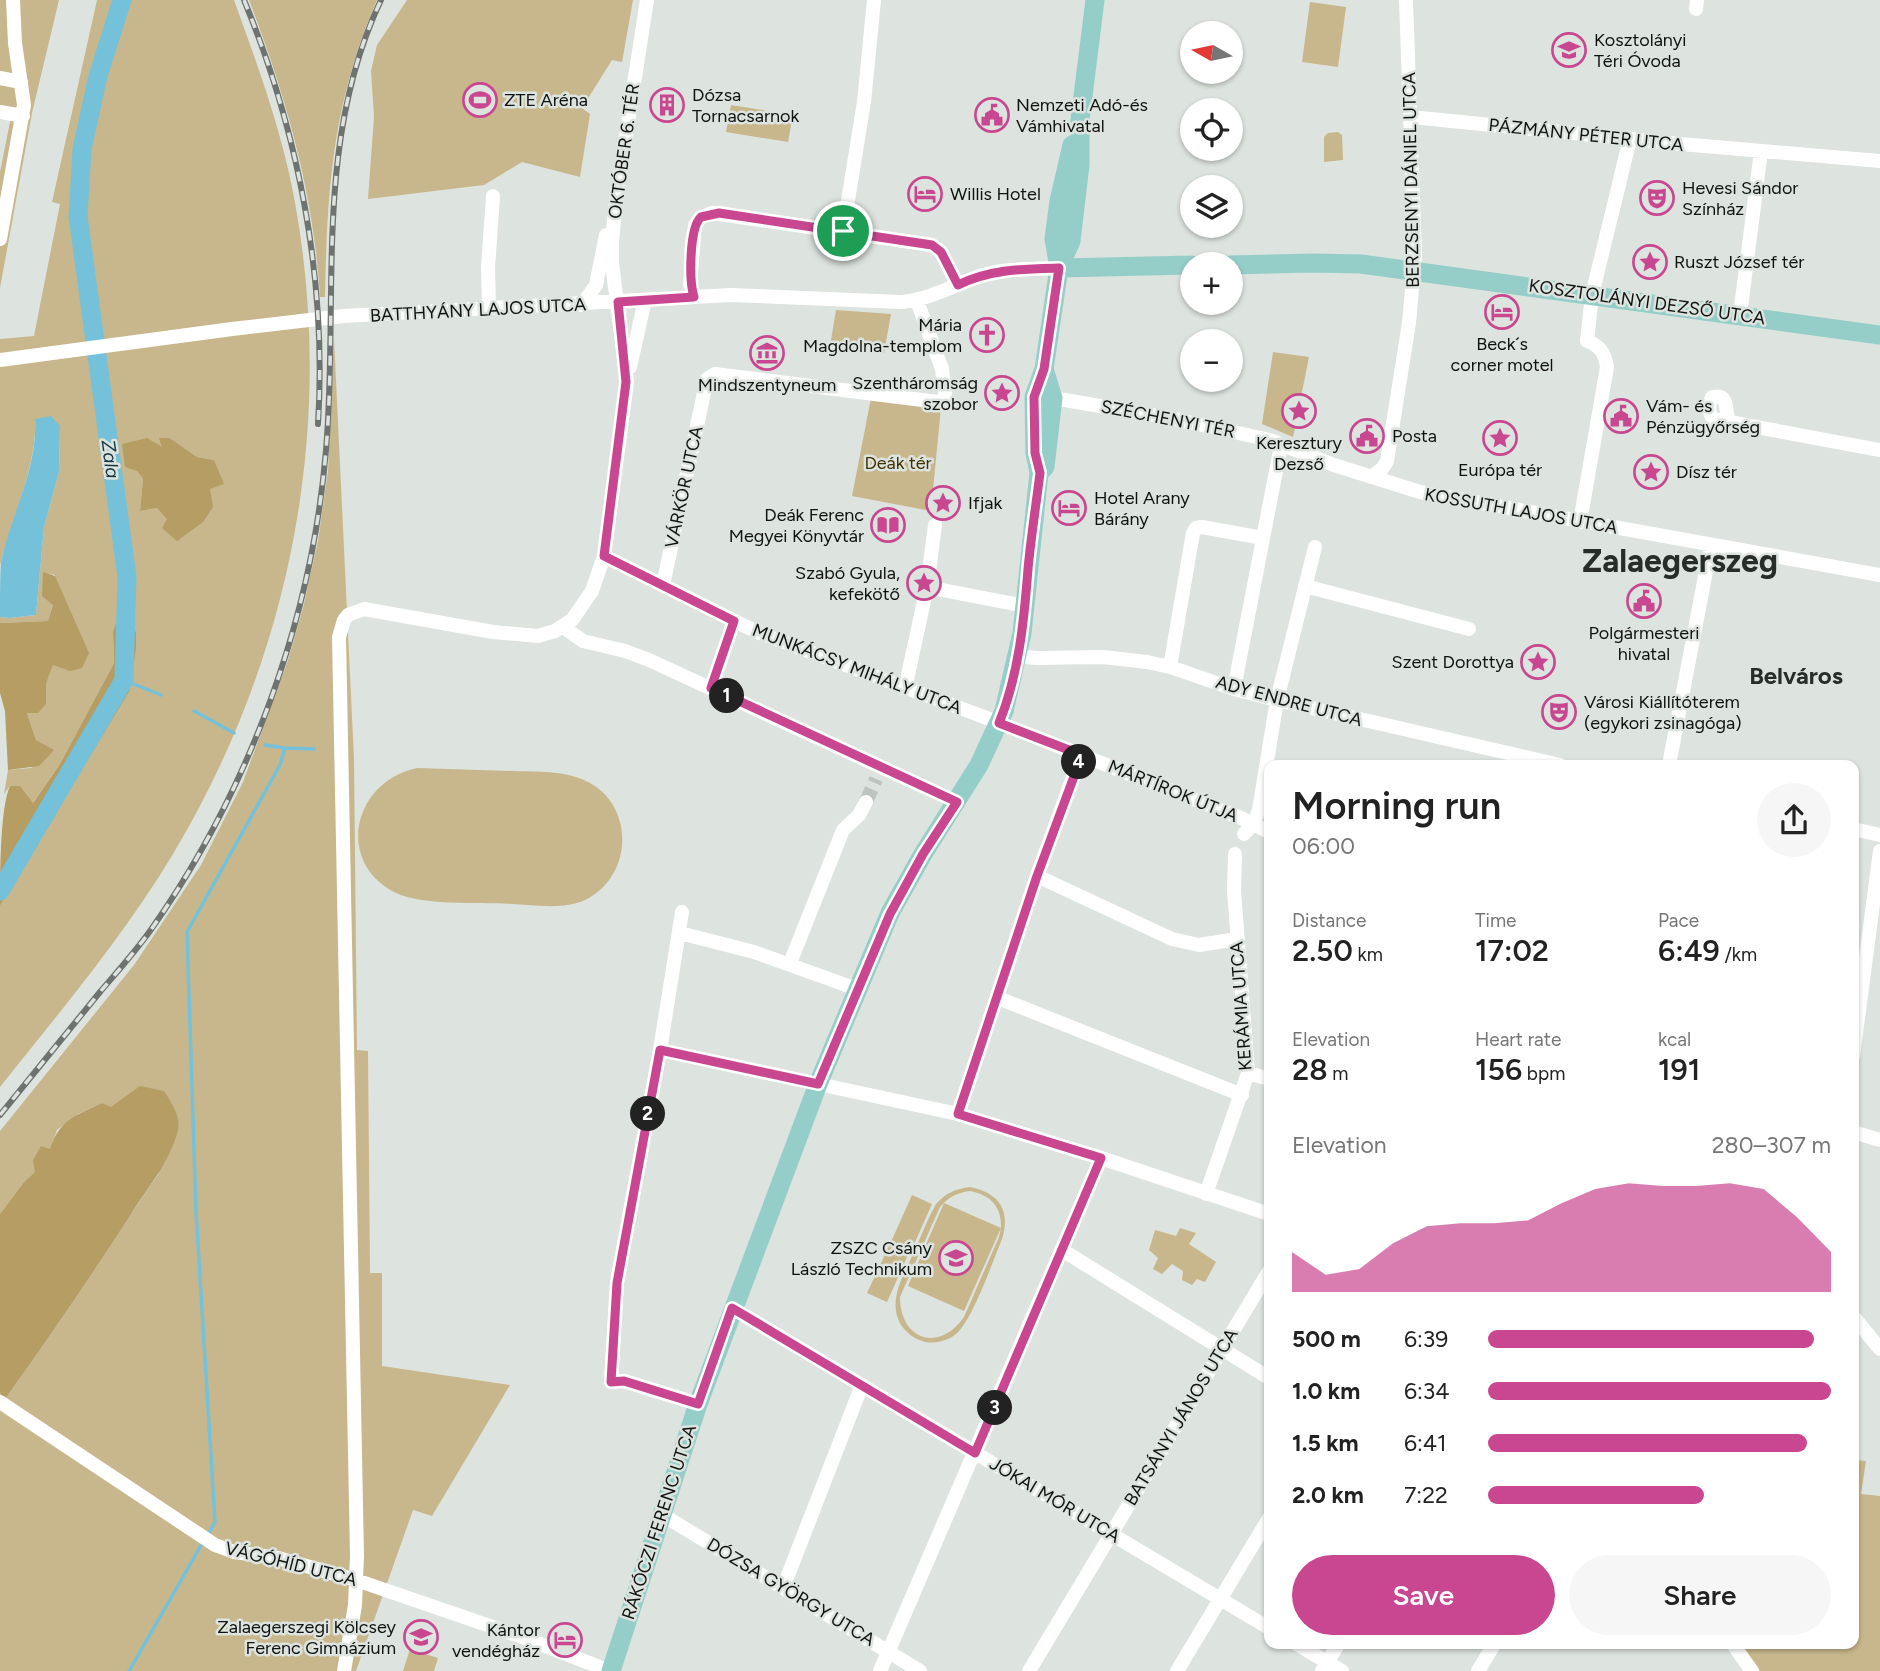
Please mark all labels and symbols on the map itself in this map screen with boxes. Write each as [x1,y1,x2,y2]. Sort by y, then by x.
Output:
north arrow [1180,21,1242,84]
place label: Kosztolányi Téri Óvoda [1594,29,1686,72]
school or university icon: Kosztolányi Téri Óvoda [1550,31,1588,69]
street label: BERZSENYI DÁNIEL UTCA [1398,72,1424,288]
sports icon: ZTE Aréna [461,81,499,119]
street label: OKTÓBER 6. TÉR [604,82,644,220]
place label: Dózsa Tornacsarnok [692,84,799,127]
building icon: Dózsa Tornacsarnok [648,86,686,124]
place label: ZTE Aréna [504,89,588,111]
place label: Nemzeti Adó-és Vámhivatal [1016,94,1148,137]
public building icon: Nemzeti Adó-és Vámhivatal [973,96,1011,134]
street label: PÁZMÁNY PÉTER UTCA [1487,114,1685,156]
hotel icon: Willis Hotel [906,175,944,213]
place label: Hevesi Sándor Színház [1682,177,1798,220]
theatre icon: Hevesi Sándor Színház [1638,179,1676,217]
place label: Willis Hotel [950,183,1041,205]
pin [813,201,873,261]
place icon: Ruszt József tér [1631,243,1669,281]
place label: Ruszt József tér [1674,251,1804,273]
street label: KOSZTOLÁNYI DEZSŐ UTCA [1527,274,1767,330]
street label: BATTHYÁNY LAJOS UTCA [369,293,587,327]
hotel icon: Beck´s corner motel [1483,293,1521,331]
place label: Mária Magdolna-templom [803,314,962,357]
church icon: Mária Magdolna-templom [968,316,1006,354]
place label: Beck´s corner motel [1451,333,1553,376]
museum icon: Mindszentyneum [748,334,786,372]
place label: Szentháromság szobor [852,372,978,415]
place label: Mindszentyneum [698,374,836,396]
place icon: Szentháromság szobor [983,374,1021,412]
place icon: Keresztury Dezső [1280,392,1318,430]
street label: SZÉCHENYI TÉR [1099,395,1237,443]
place label: Vám- és Pénzügyőrség [1646,395,1760,438]
public building icon: Vám- és Pénzügyőrség [1602,397,1640,435]
public building icon: Posta [1348,417,1386,455]
place icon: Európa tér [1481,419,1519,457]
street label: VÁRKÖR UTCA [660,424,708,550]
place label: Posta [1392,425,1437,447]
place label: Keresztury Dezső [1256,432,1343,475]
water label: Zala [96,438,125,480]
park label: Deák tér [864,452,932,474]
place icon: Dísz tér [1632,453,1670,491]
place label: Európa tér [1458,459,1542,481]
place label: Dísz tér [1676,461,1737,483]
street label: KOSSUTH LAJOS UTCA [1423,483,1619,539]
place icon: Ifjak [924,484,962,522]
place label: Hotel Arany Bárány [1094,487,1190,530]
hotel icon: Hotel Arany Bárány [1050,489,1088,527]
place label: Ifjak [968,492,1003,514]
place label: Deák Ferenc Megyei Könyvtár [729,504,864,547]
library icon: Deák Ferenc Megyei Könyvtár [869,506,907,544]
district label: Zalaegerszeg [1582,542,1778,580]
place label: Szabó Gyula, kefekötő [795,562,900,605]
place icon: Szabó Gyula, kefekötő [905,564,943,602]
public building icon: Polgármesteri hivatal [1625,582,1663,620]
street label: MUNKÁCSY MIHÁLY UTCA [749,619,965,719]
place label: Polgármesteri hivatal [1589,622,1699,665]
place icon: Szent Dorottya [1519,643,1557,681]
place label: Szent Dorottya [1392,651,1514,673]
district label: Belváros [1749,661,1843,690]
street label: ADY ENDRE UTCA [1213,671,1365,731]
pin: 1 [710,678,744,714]
place label: Városi Kiállítóterem (egykori zsinagóga) [1584,691,1742,734]
theatre icon: Városi Kiállítóterem (egykori zsinagóga) [1540,693,1578,731]
pin: 4 [1062,744,1096,780]
street label: MÁRTÍROK ÚTJA [1105,755,1241,827]
street label: KERÁMIA UTCA [1226,941,1256,1071]
pin: 2 [630,1096,666,1132]
place label: ZSZC Csány László Technikum [791,1237,933,1280]
school or university icon: ZSZC Csány László Technikum [937,1239,975,1277]
street label: BATSÁNYI JÁNOS UTCA [1119,1324,1243,1510]
pin: 3 [978,1390,1012,1426]
street label: RÁKÓCZI FERENC UTCA [617,1422,701,1622]
street label: JÓKAI MÓR UTCA [986,1452,1124,1548]
street label: DÓZSA GYÖRGY UTCA [703,1533,879,1651]
street label: VÁGÓHÍD UTCA [223,1537,359,1591]
place label: Zalaegerszegi Kölcsey Ferenc Gimnázium [217,1616,397,1659]
school or university icon: Zalaegerszegi Kölcsey Ferenc Gimnázium [402,1618,440,1656]
place label: Kántor vendégház [452,1619,540,1662]
hotel icon: Kántor vendégház [546,1621,584,1659]

